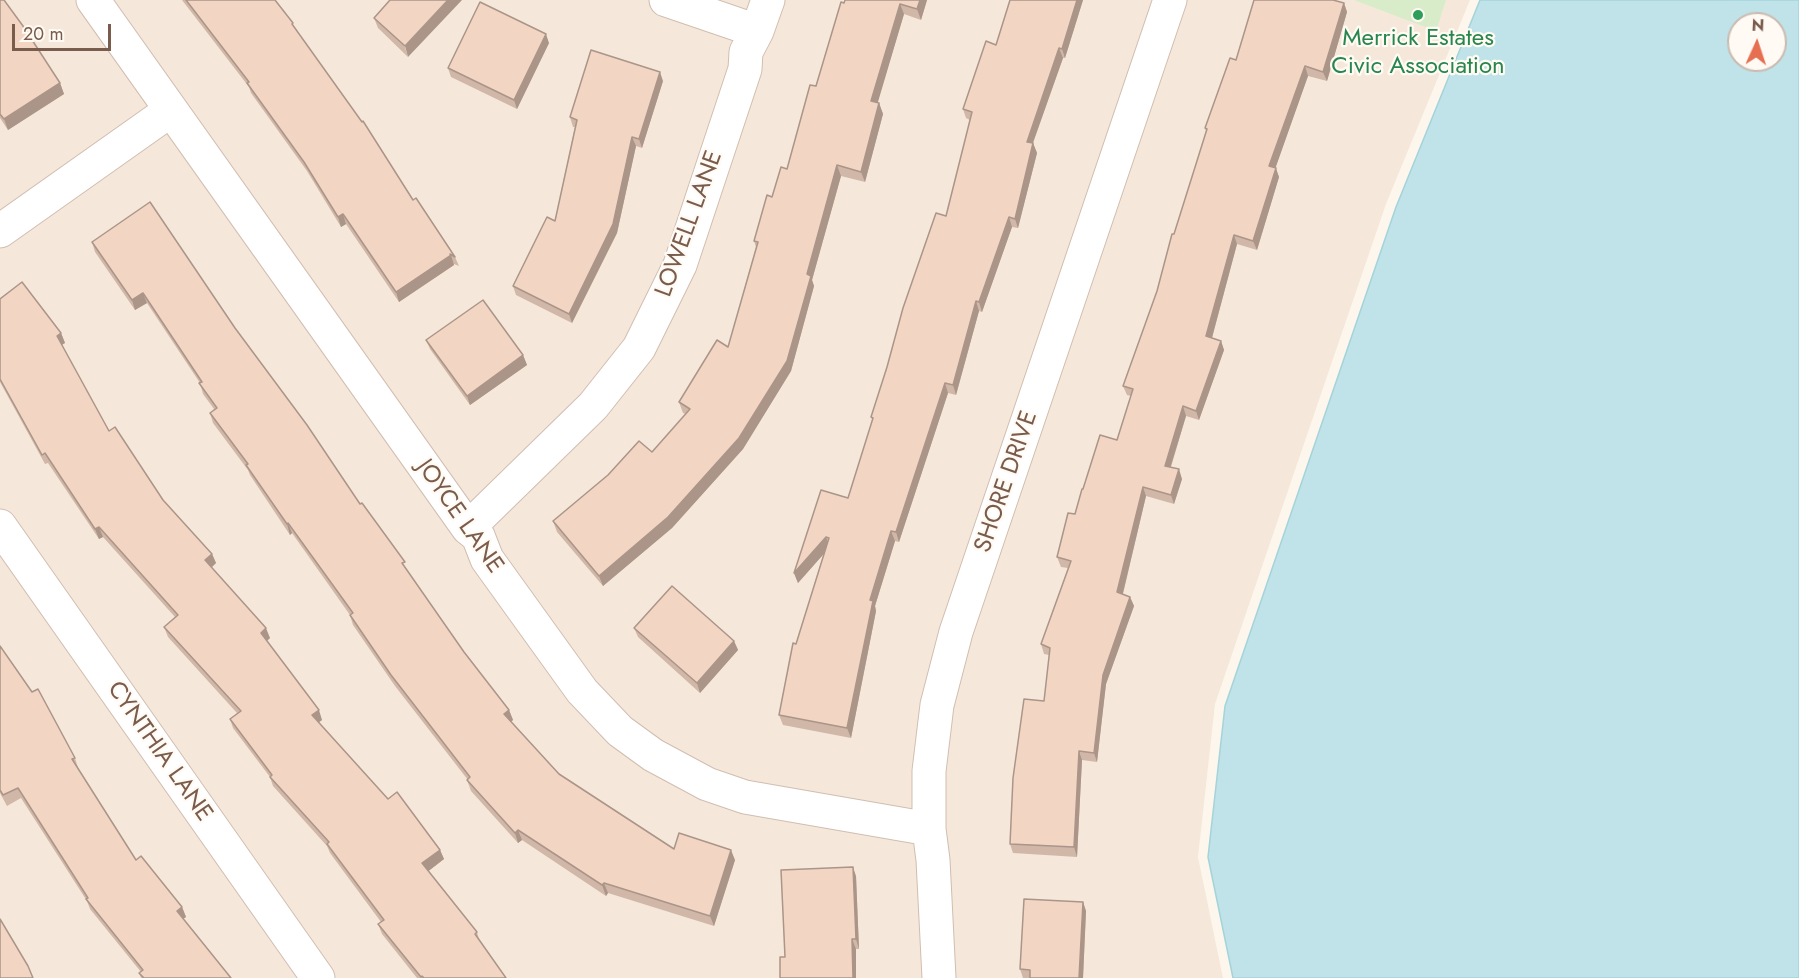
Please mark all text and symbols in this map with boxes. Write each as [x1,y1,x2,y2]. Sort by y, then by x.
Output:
marker: Merrick Estates Civic Association [1411,8,1425,22]
scale bar [15,12,114,50]
north arrow [1727,12,1787,72]
text: N [1751,14,1765,37]
text: 20 m [23,21,63,47]
place label: Merrick Estates Civic Association [1331,25,1505,81]
street label: LOWELL LANE [650,147,730,301]
street label: SHORE DRIVE [969,407,1045,557]
street label: JOYCE LANE [409,455,509,579]
street label: CYNTHIA LANE [100,676,218,828]

